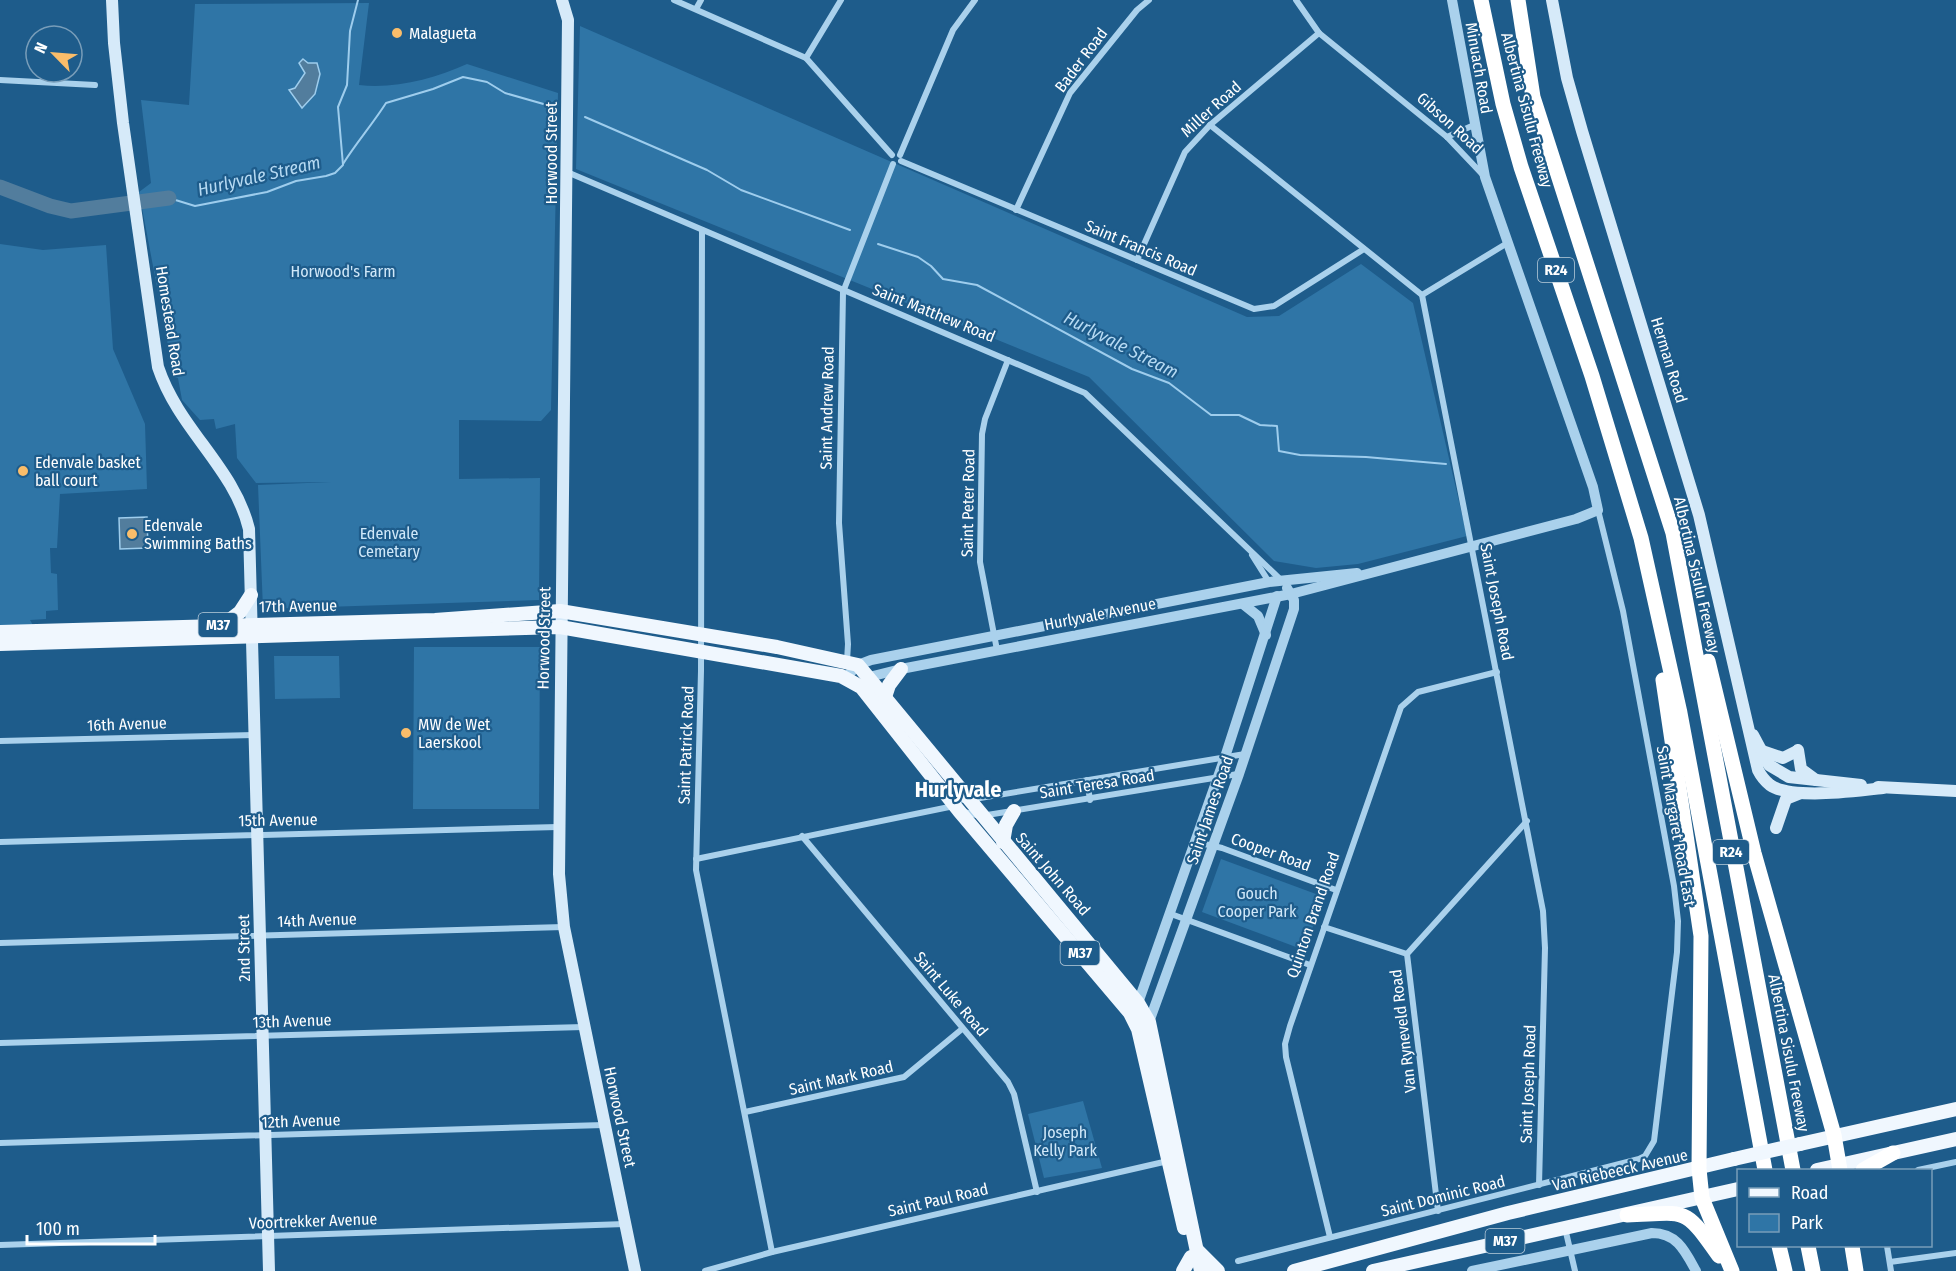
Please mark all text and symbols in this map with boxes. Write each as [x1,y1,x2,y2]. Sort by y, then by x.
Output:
street label: Minuach Road [1462,21,1496,115]
north arrow [24,24,84,84]
place label: Malagueta [409,24,477,43]
street label: Bader Road [1051,24,1111,96]
marker: Malagueta [390,26,404,40]
street label: Albertina Sisulu Freeway [1497,30,1557,190]
text: N [30,40,51,56]
street label: Miller Road [1177,77,1245,141]
street label: Gibson Road [1413,88,1487,158]
street label: Horwood Street [542,101,561,204]
water label: Hurlyvale Stream [195,151,323,201]
street label: Saint Francis Road [1082,216,1200,280]
road number: R24 [1538,258,1574,282]
park label: Horwood's Farm [290,262,396,281]
street label: Homestead Road [152,265,188,377]
street label: Saint Matthew Road [870,280,998,346]
water label: Hurlyvale Stream [1060,307,1182,383]
street label: Herman Road [1647,315,1691,405]
street label: Saint Andrew Road [816,346,838,470]
street label: Saint Peter Road [958,449,978,557]
place label: Edenvale basket ball court [35,453,142,490]
marker: Edenvale basket ball court [16,464,30,478]
street label: Albertina Sisulu Freeway [1670,495,1724,656]
place label: Edenvale Swimming Baths [144,516,252,553]
park label: Edenvale Cemetary [358,524,421,561]
marker: Edenvale Swimming Baths [125,527,139,541]
street label: Saint Joseph Road [1476,542,1518,662]
street label: Horwood Street [534,586,554,690]
street label: Hurlyvale Avenue [1043,594,1158,634]
street label: 17th Avenue [259,596,337,616]
road number: M37 [198,613,238,637]
street label: Saint Patrick Road [674,685,698,805]
street label: 16th Avenue [87,713,167,735]
place label: MW de Wet Laerskool [418,715,491,752]
marker: MW de Wet Laerskool [399,726,413,740]
street label: Saint Margaret Road East [1652,744,1700,909]
street label: Saint James Road [1183,753,1237,867]
street label: Saint Teresa Road [1038,766,1156,802]
district label: Hurlyvale [915,776,1001,803]
street label: 15th Avenue [238,810,318,830]
street label: Saint John Road [1012,829,1094,919]
street label: Cooper Road [1228,829,1314,875]
road number: R24 [1713,840,1749,864]
street label: Quinton Brand Road [1283,849,1343,981]
park label: Gouch Cooper Park [1218,884,1297,921]
street label: 14th Avenue [277,909,357,931]
street label: 2nd Street [234,913,254,982]
road number: M37 [1060,941,1100,965]
street label: Saint Luke Road [910,948,992,1040]
street label: Van Ryneveld Road [1386,968,1420,1094]
street label: Albertina Sisulu Freeway [1764,973,1814,1134]
street label: 13th Avenue [252,1010,332,1032]
street label: Saint Joseph Road [1516,1024,1540,1144]
street label: Saint Mark Road [787,1057,895,1099]
street label: Horwood Street [600,1065,640,1170]
street label: 12th Avenue [261,1110,341,1132]
park label: Joseph Kelly Park [1033,1123,1097,1160]
street label: Van Riebeeck Avenue [1550,1145,1690,1195]
legend [1737,1169,1932,1247]
street label: Saint Dominic Road [1379,1171,1507,1221]
street label: Saint Paul Road [886,1179,990,1221]
text: Road [1791,1182,1828,1204]
scale bar [27,1208,154,1246]
street label: Voortrekker Avenue [248,1209,378,1233]
text: Park [1791,1212,1824,1234]
text: 100 m [36,1218,80,1240]
road number: M37 [1486,1229,1524,1253]

